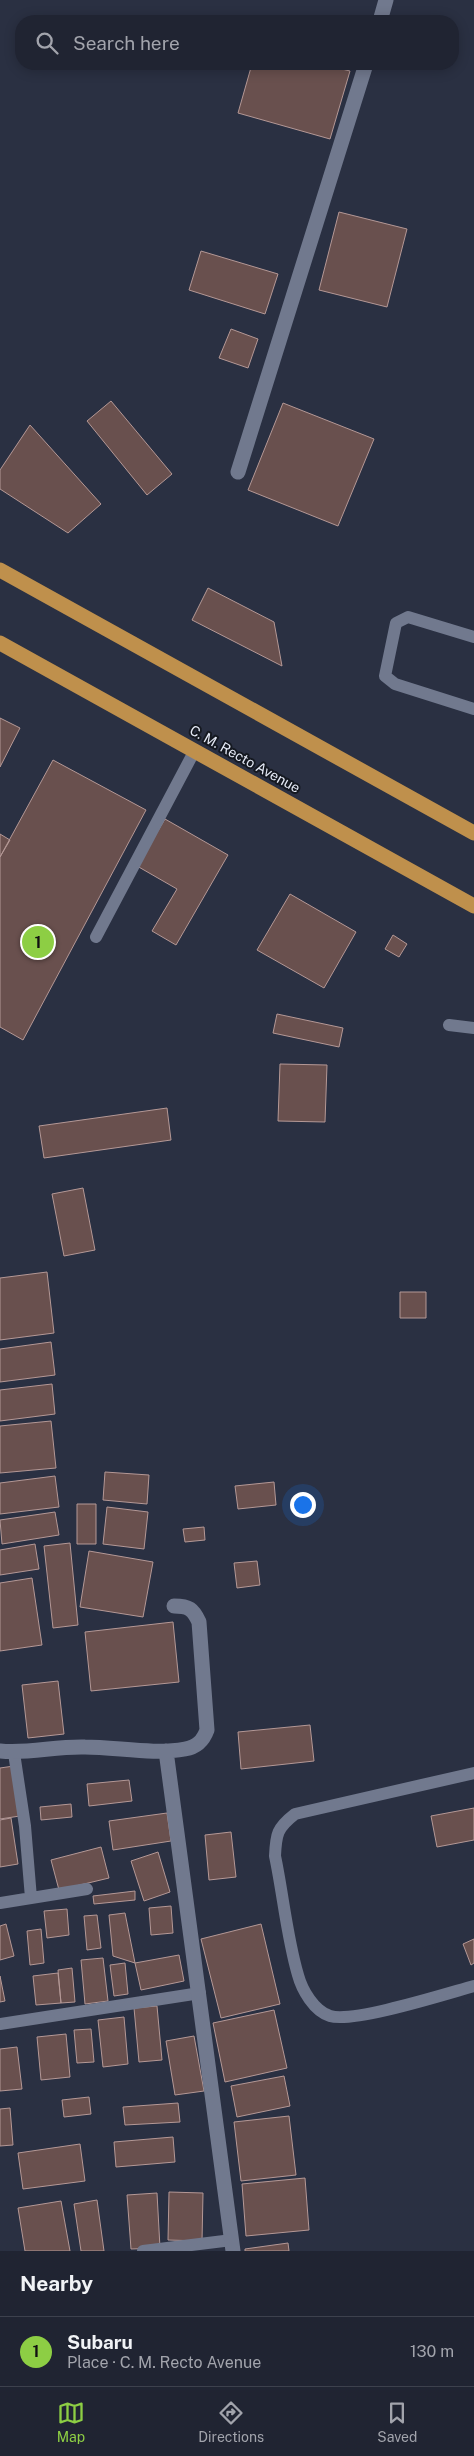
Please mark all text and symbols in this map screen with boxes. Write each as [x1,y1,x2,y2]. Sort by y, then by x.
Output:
search box [15,15,459,70]
icon: search [33,29,61,57]
text: Search here [73,32,180,54]
street label: C. M. Recto Avenue [187,722,303,796]
pin: 1 [22,923,54,961]
your location [290,1492,316,1518]
text: Nearby [20,2271,93,2296]
text: Subaru [67,2331,133,2353]
text: 1 [33,2342,39,2361]
text: 130 m [410,2342,454,2361]
text: Place · C. M. Recto Avenue [67,2353,261,2372]
tab: Map [57,2399,85,2445]
tab: Directions [198,2399,264,2445]
tab: Saved [377,2399,417,2445]

